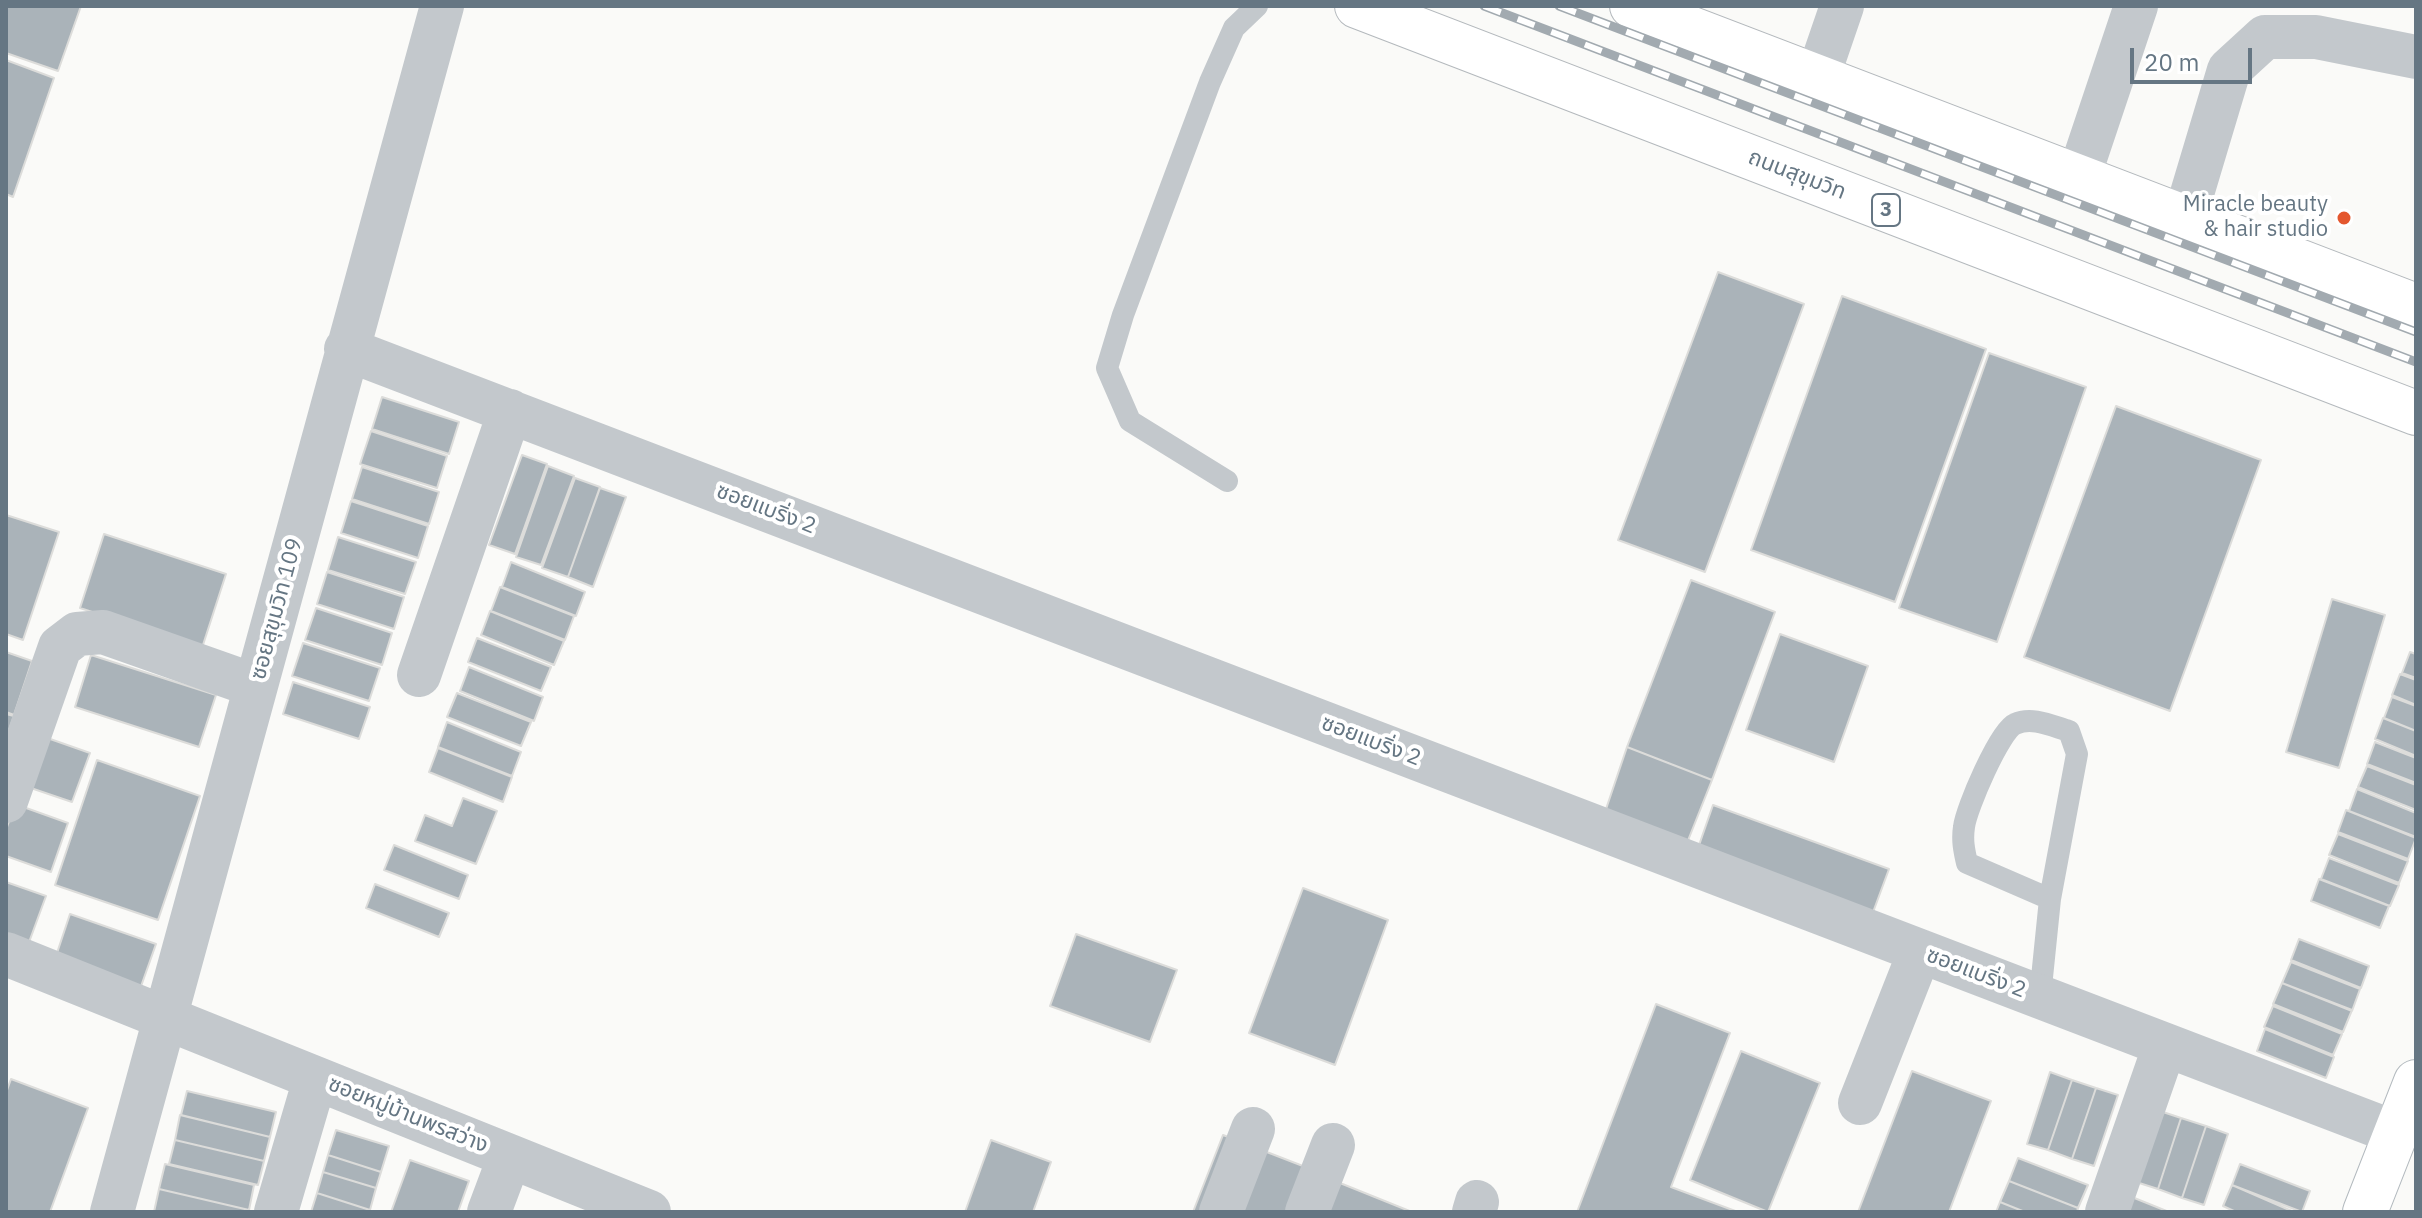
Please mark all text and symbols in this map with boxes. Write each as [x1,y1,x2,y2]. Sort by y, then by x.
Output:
scale bar [2134,32,2256,82]
text: 20 m [2144,46,2199,78]
street label: ถนนสุขุมวิท [1744,144,1850,206]
place label: Miracle beauty & hair studio [2183,192,2328,244]
road number: 3 [1872,194,1900,226]
marker: Miracle beauty & hair studio [2335,209,2353,227]
street label: ซอยแบริ่ง 2 [713,478,819,540]
street label: ซอยสุขุมวิท 109 [245,536,309,682]
street label: ซอยแบริ่ง 2 [1318,710,1424,772]
street label: ซอยแบริ่ง 2 [1923,942,2029,1004]
street label: ซอยหมู่บ้านพรสว่าง [324,1071,492,1159]

